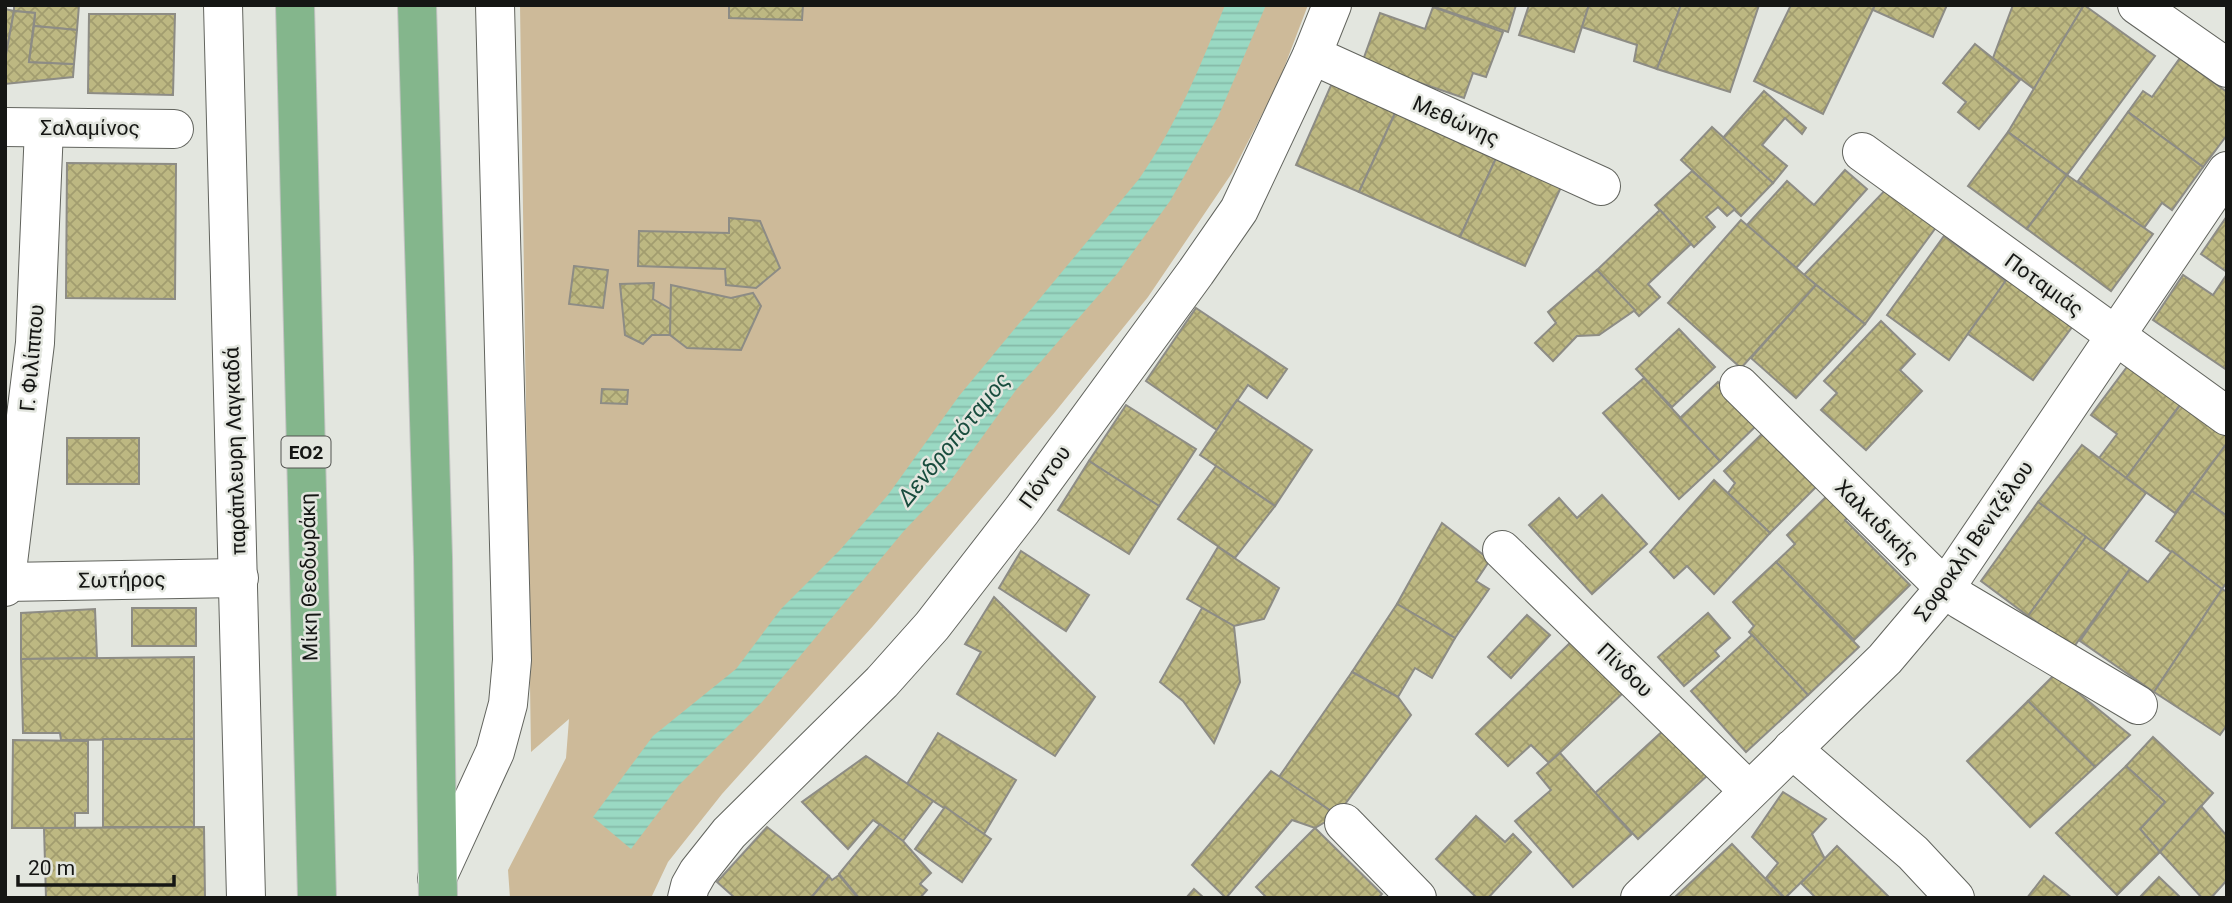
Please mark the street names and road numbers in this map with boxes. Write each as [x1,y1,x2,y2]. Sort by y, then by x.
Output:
street label: Μεθώνης [1409,91,1503,151]
street label: Σαλαμίνος [40,116,140,140]
street label: Ποταμιάς [2000,249,2088,321]
street label: Γ. Φιλίππου [15,303,49,413]
street label: παράπλευρη Λαγκαδά [219,347,251,555]
road number: ΕΟ2 [282,436,330,467]
street label: Πόντου [1014,441,1076,513]
street label: Σοφοκλή Βενιζέλου [1910,456,2038,626]
street label: Χαλκιδικής [1830,475,1924,569]
street label: Μίκη Θεοδωράκη [296,493,322,661]
street label: Σωτήρος [78,567,166,593]
street label: Πίνδου [1592,638,1658,702]

